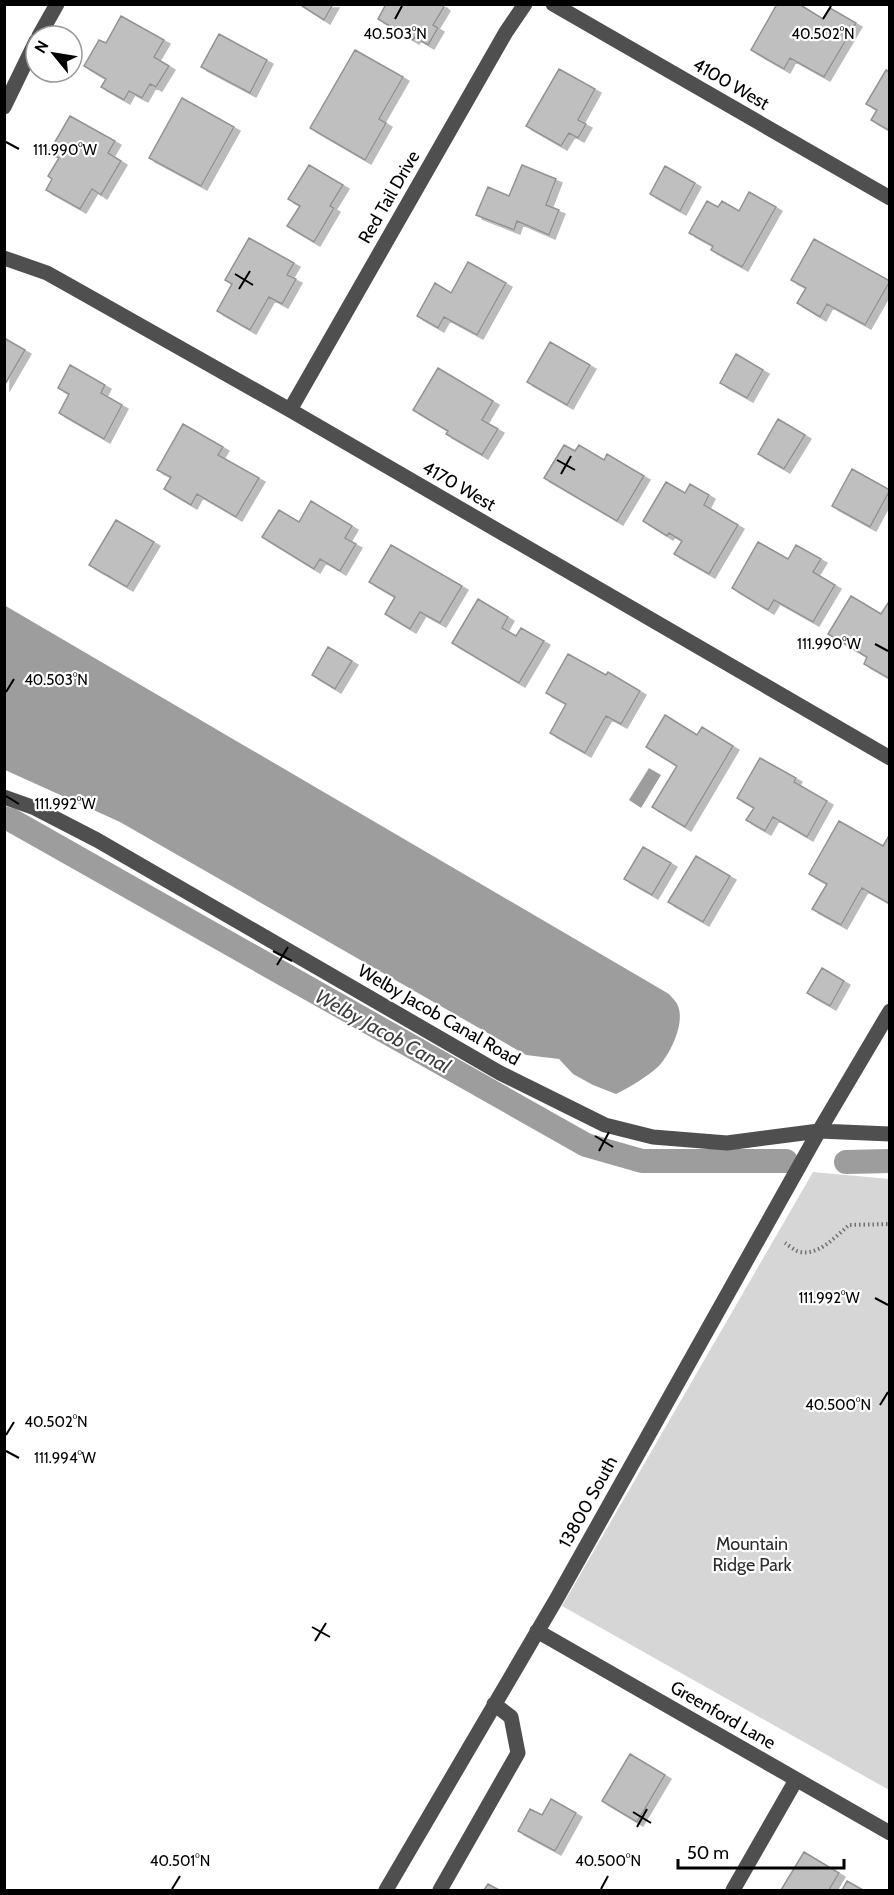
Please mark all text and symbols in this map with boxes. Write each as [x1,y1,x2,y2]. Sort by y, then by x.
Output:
north arrow [24,24,84,84]
text: 40.503°N [363,25,427,43]
text: 40.502°N [791,25,855,43]
text: N [30,37,52,56]
street label: 4100 West [689,53,773,115]
text: 111.990°W [33,141,98,159]
street label: Red Tail Drive [354,147,424,247]
street label: 4170 West [418,456,500,516]
text: 111.990°W [797,635,862,653]
text: 40.503°N [24,671,88,689]
text: 111.992°W [34,795,96,813]
street label: Welby Jacob Canal Road [354,960,524,1070]
water label: Welby Jacob Canal [311,984,455,1078]
text: 111.992°W [798,1289,860,1307]
text: 40.500°N [805,1396,871,1414]
text: 40.502°N [24,1413,88,1431]
text: 111.994°W [34,1449,97,1467]
street label: 13800 South [554,1452,622,1552]
park label: Mountain Ridge Park [712,1533,793,1576]
street label: Greenford Lane [666,1676,780,1754]
scale bar [678,1832,844,1870]
text: 50 m [687,1842,729,1864]
text: 40.501°N [150,1852,210,1870]
text: 40.500°N [575,1852,641,1870]

